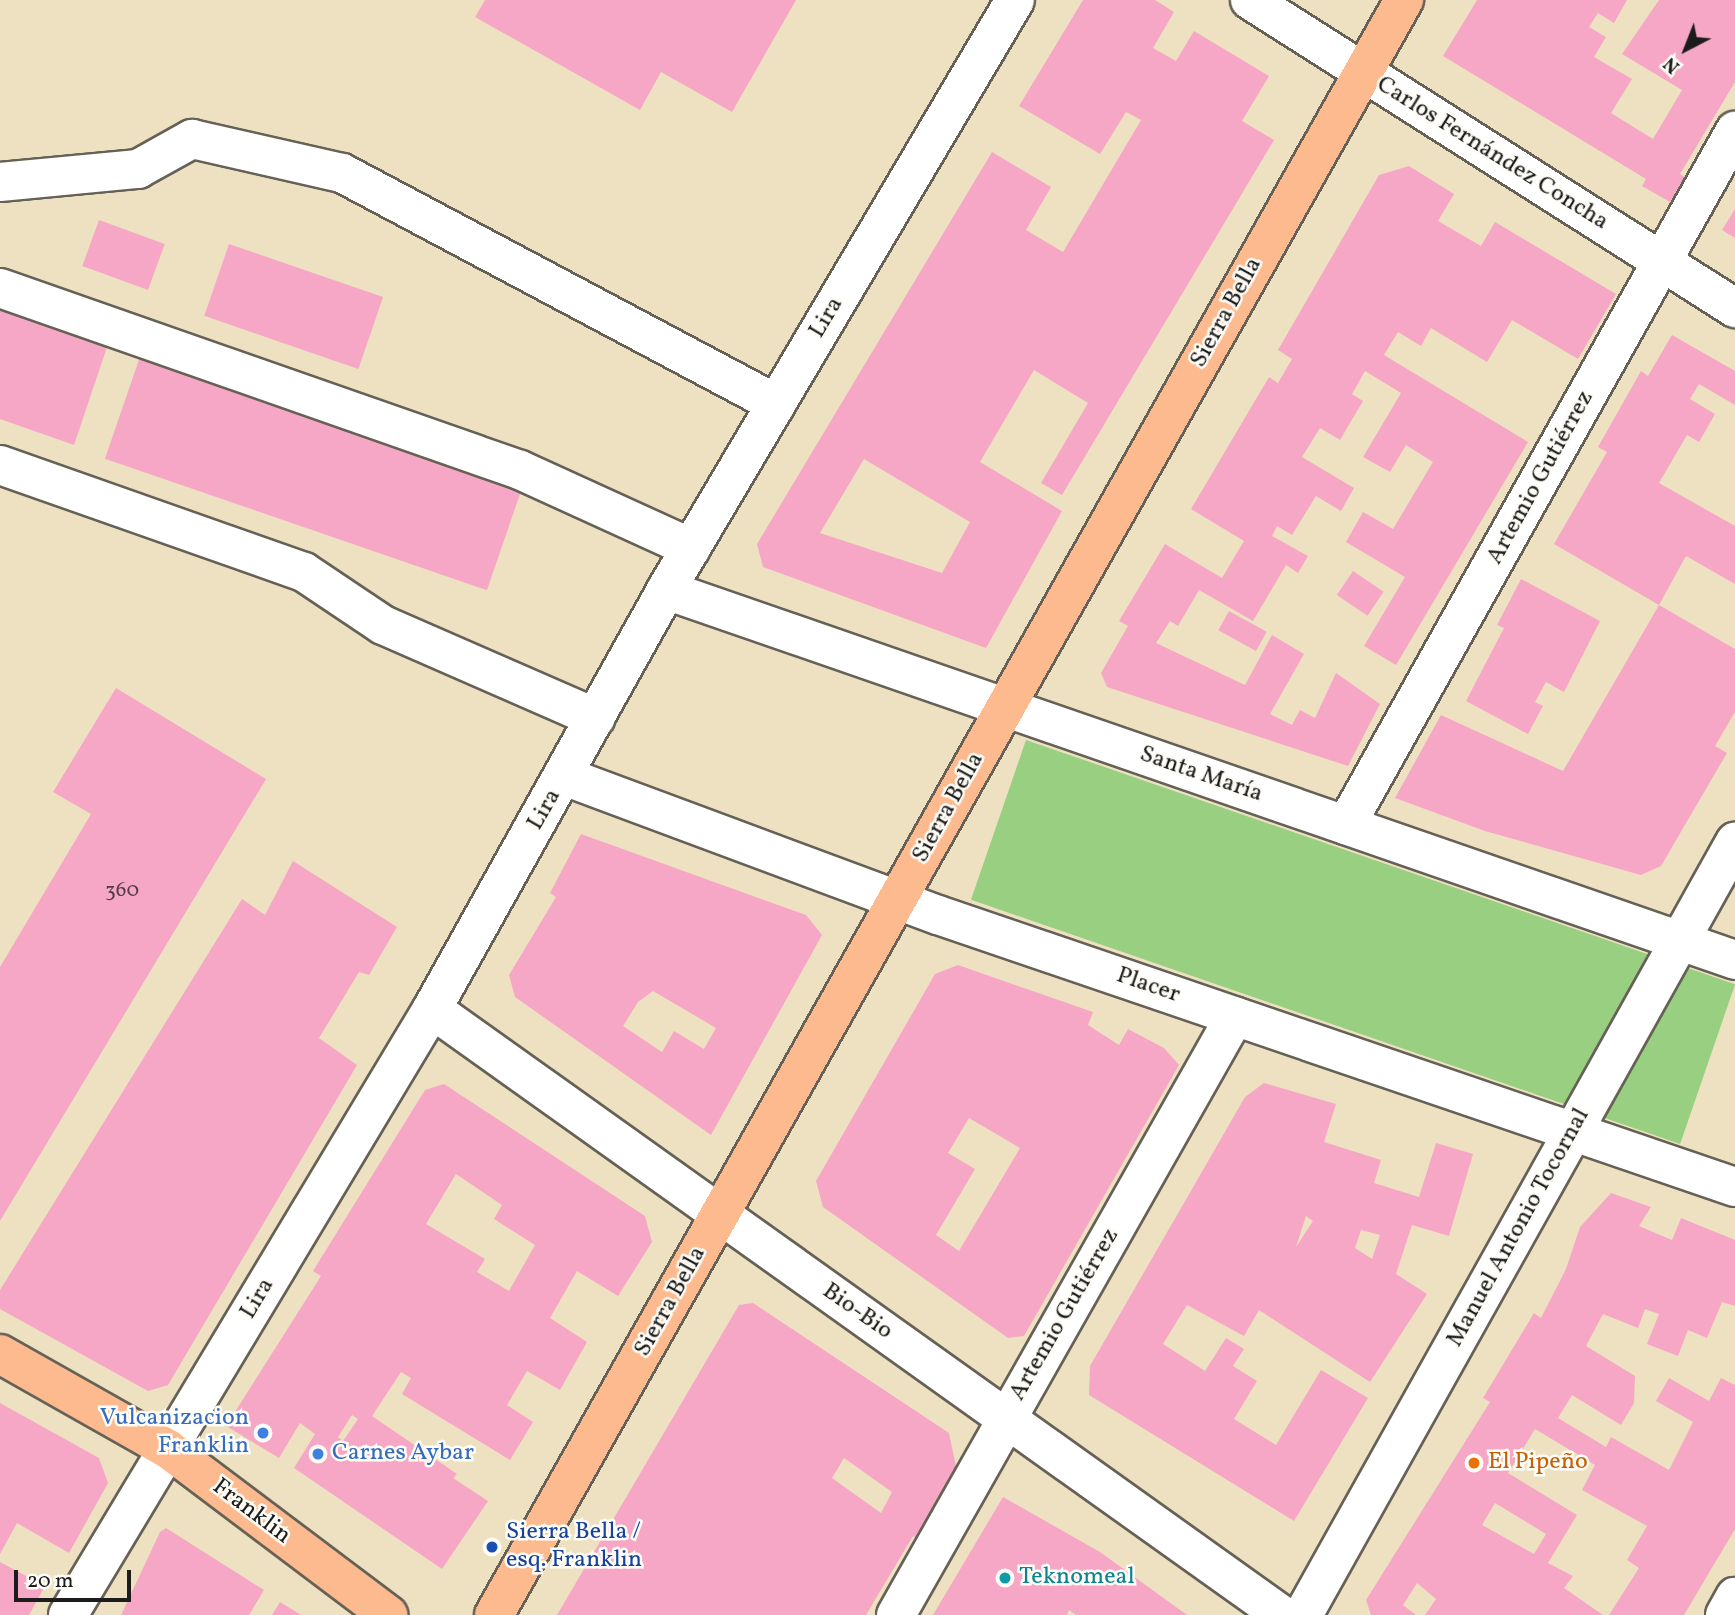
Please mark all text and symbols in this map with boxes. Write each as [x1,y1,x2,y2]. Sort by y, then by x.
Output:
north arrow [1651,14,1721,84]
text: N [1658,50,1686,79]
street label: Carlos Fernández Concha [1371,71,1613,237]
street label: Sierra Bella [1185,253,1269,373]
street label: Lira [804,292,850,344]
street label: Artemio Gutiérrez [1481,386,1601,570]
street label: Santa María [1136,741,1266,809]
street label: Sierra Bella [907,748,991,868]
street label: Lira [522,784,568,836]
house number: 360 [105,878,139,904]
street label: Placer [1112,962,1184,1010]
street label: Manuel Antonio Tocornal [1441,1103,1597,1353]
street label: Artemio Gutiérrez [1004,1224,1126,1406]
street label: Sierra Bella [629,1242,713,1362]
street label: Lira [235,1273,281,1325]
street label: Bio-Bio [816,1277,898,1347]
place label: Vulcanizacion Franklin [100,1405,249,1461]
marker: Vulcanizacion Franklin [255,1425,271,1441]
place label: Carnes Aybar [332,1440,474,1468]
marker: Carnes Aybar [310,1446,326,1462]
place label: El Pipeño [1488,1449,1588,1477]
marker: El Pipeño [1466,1455,1482,1471]
street label: Franklin [206,1473,296,1551]
place label: Sierra Bella / esq. Franklin [506,1519,642,1575]
marker: Sierra Bella / esq. Franklin [484,1539,500,1555]
scale bar [18,1556,135,1600]
place label: Teknomeal [1019,1564,1135,1592]
text: 20 m [27,1567,73,1596]
marker: Teknomeal [997,1570,1013,1586]

